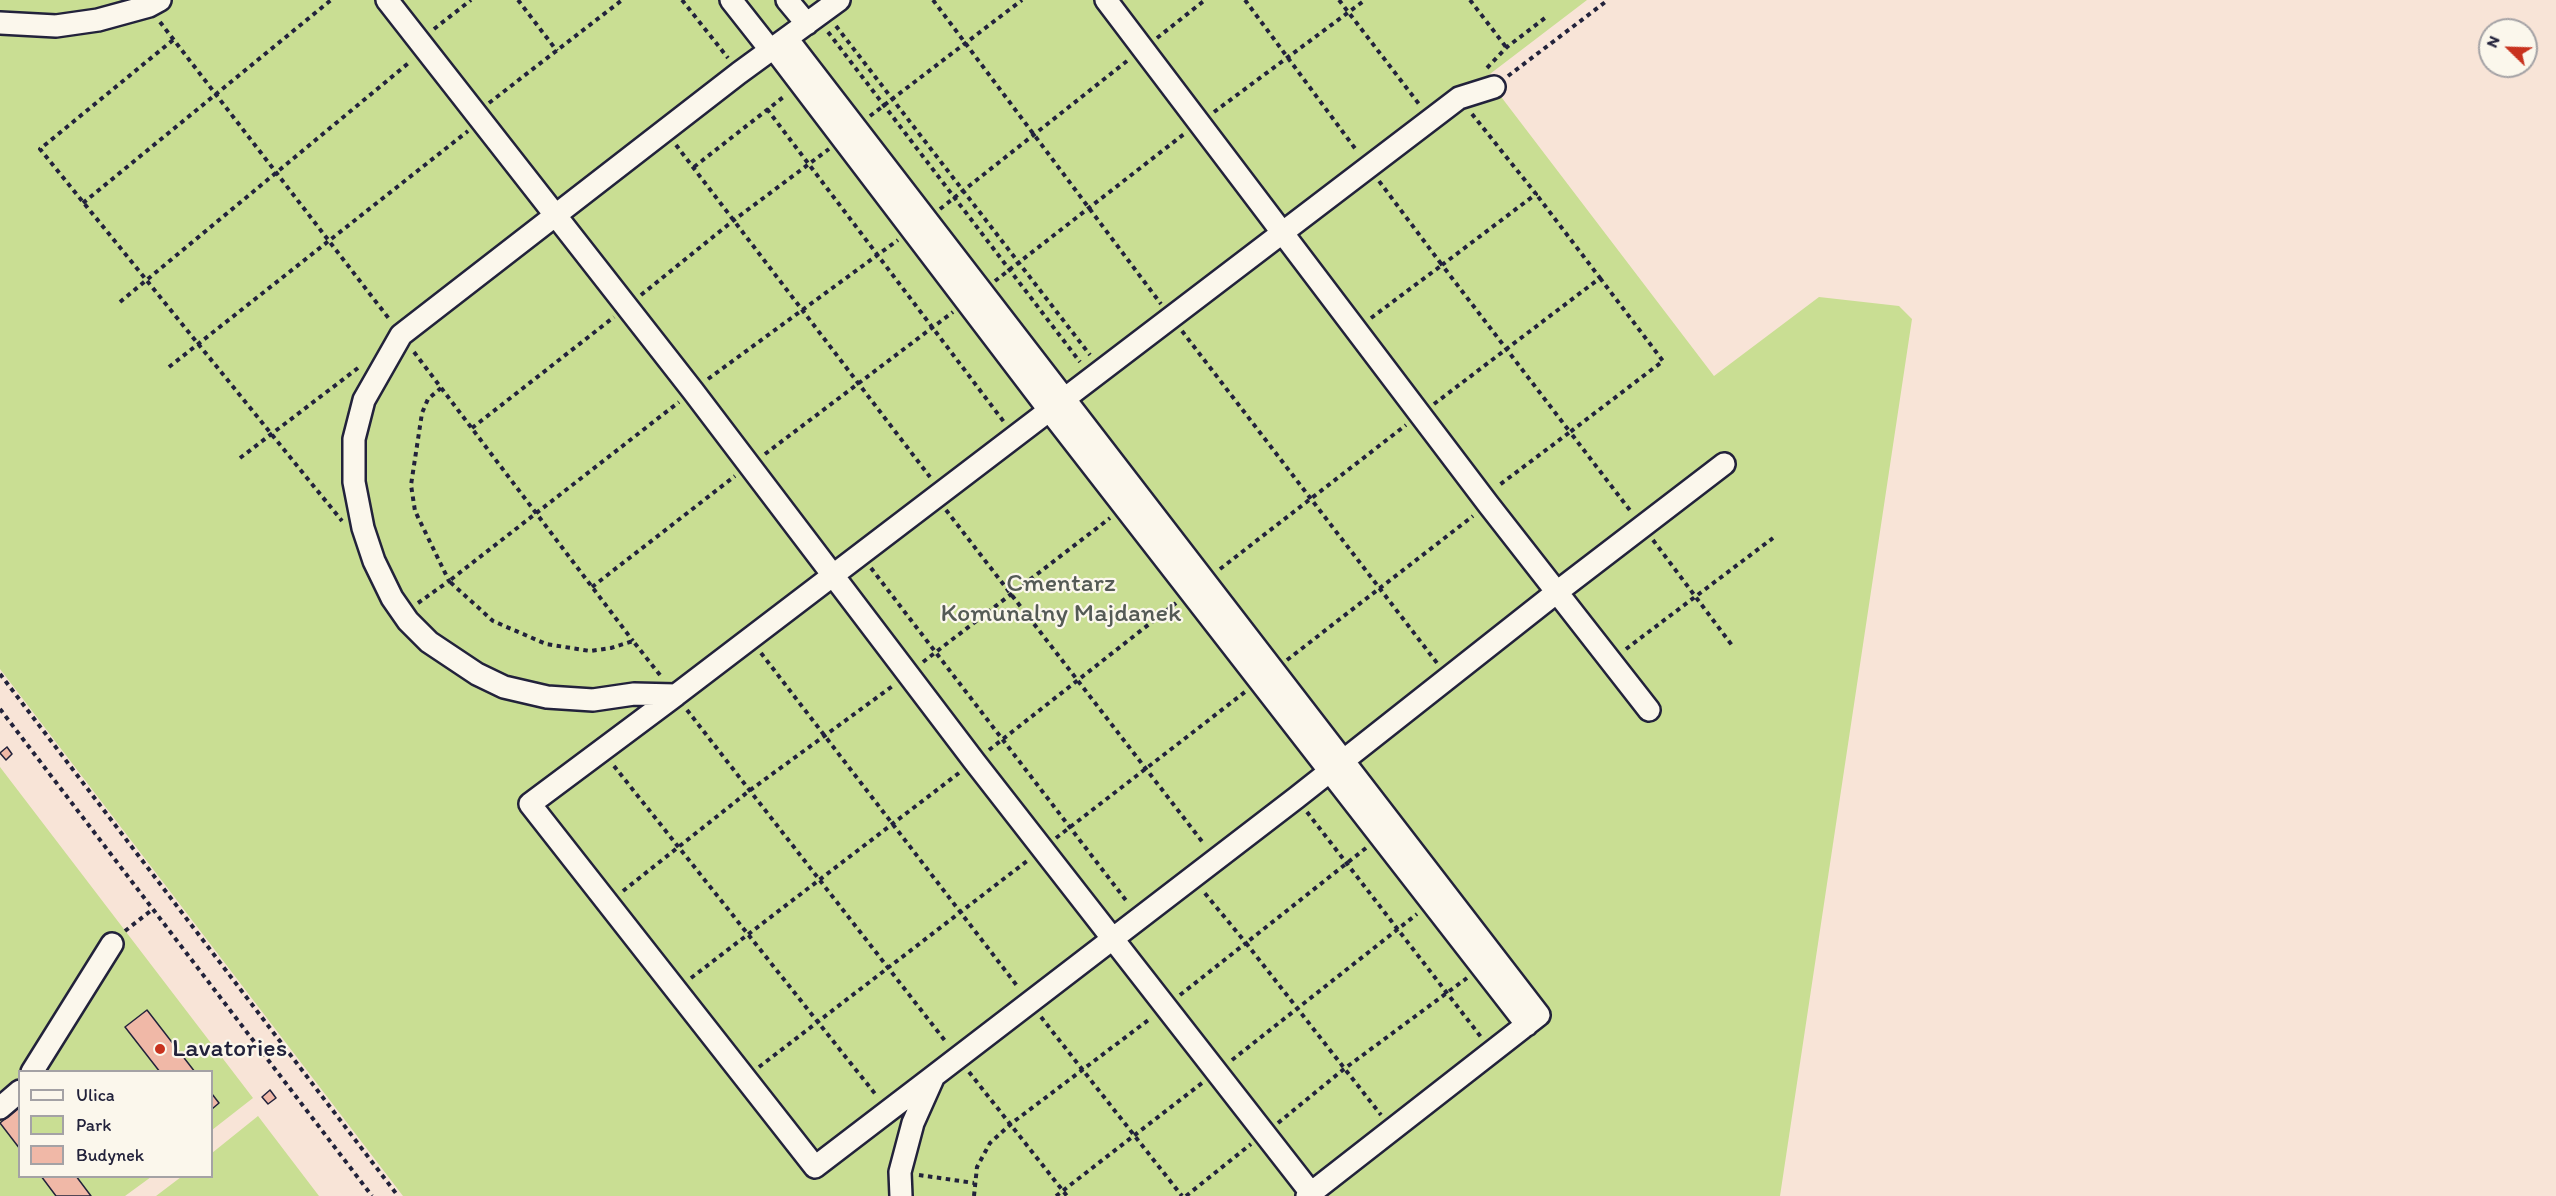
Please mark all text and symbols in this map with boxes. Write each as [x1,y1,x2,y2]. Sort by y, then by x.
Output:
north arrow [2478,18,2538,78]
text: N [2482,33,2504,50]
park label: Cmentarz Komunalny Majdanek [940,568,1182,630]
place label: Lavatories [172,1033,287,1065]
marker: Lavatories [153,1042,167,1056]
legend [18,1070,213,1178]
text: Ulica [76,1084,115,1106]
text: Park [76,1114,111,1136]
text: Budynek [76,1144,144,1166]

